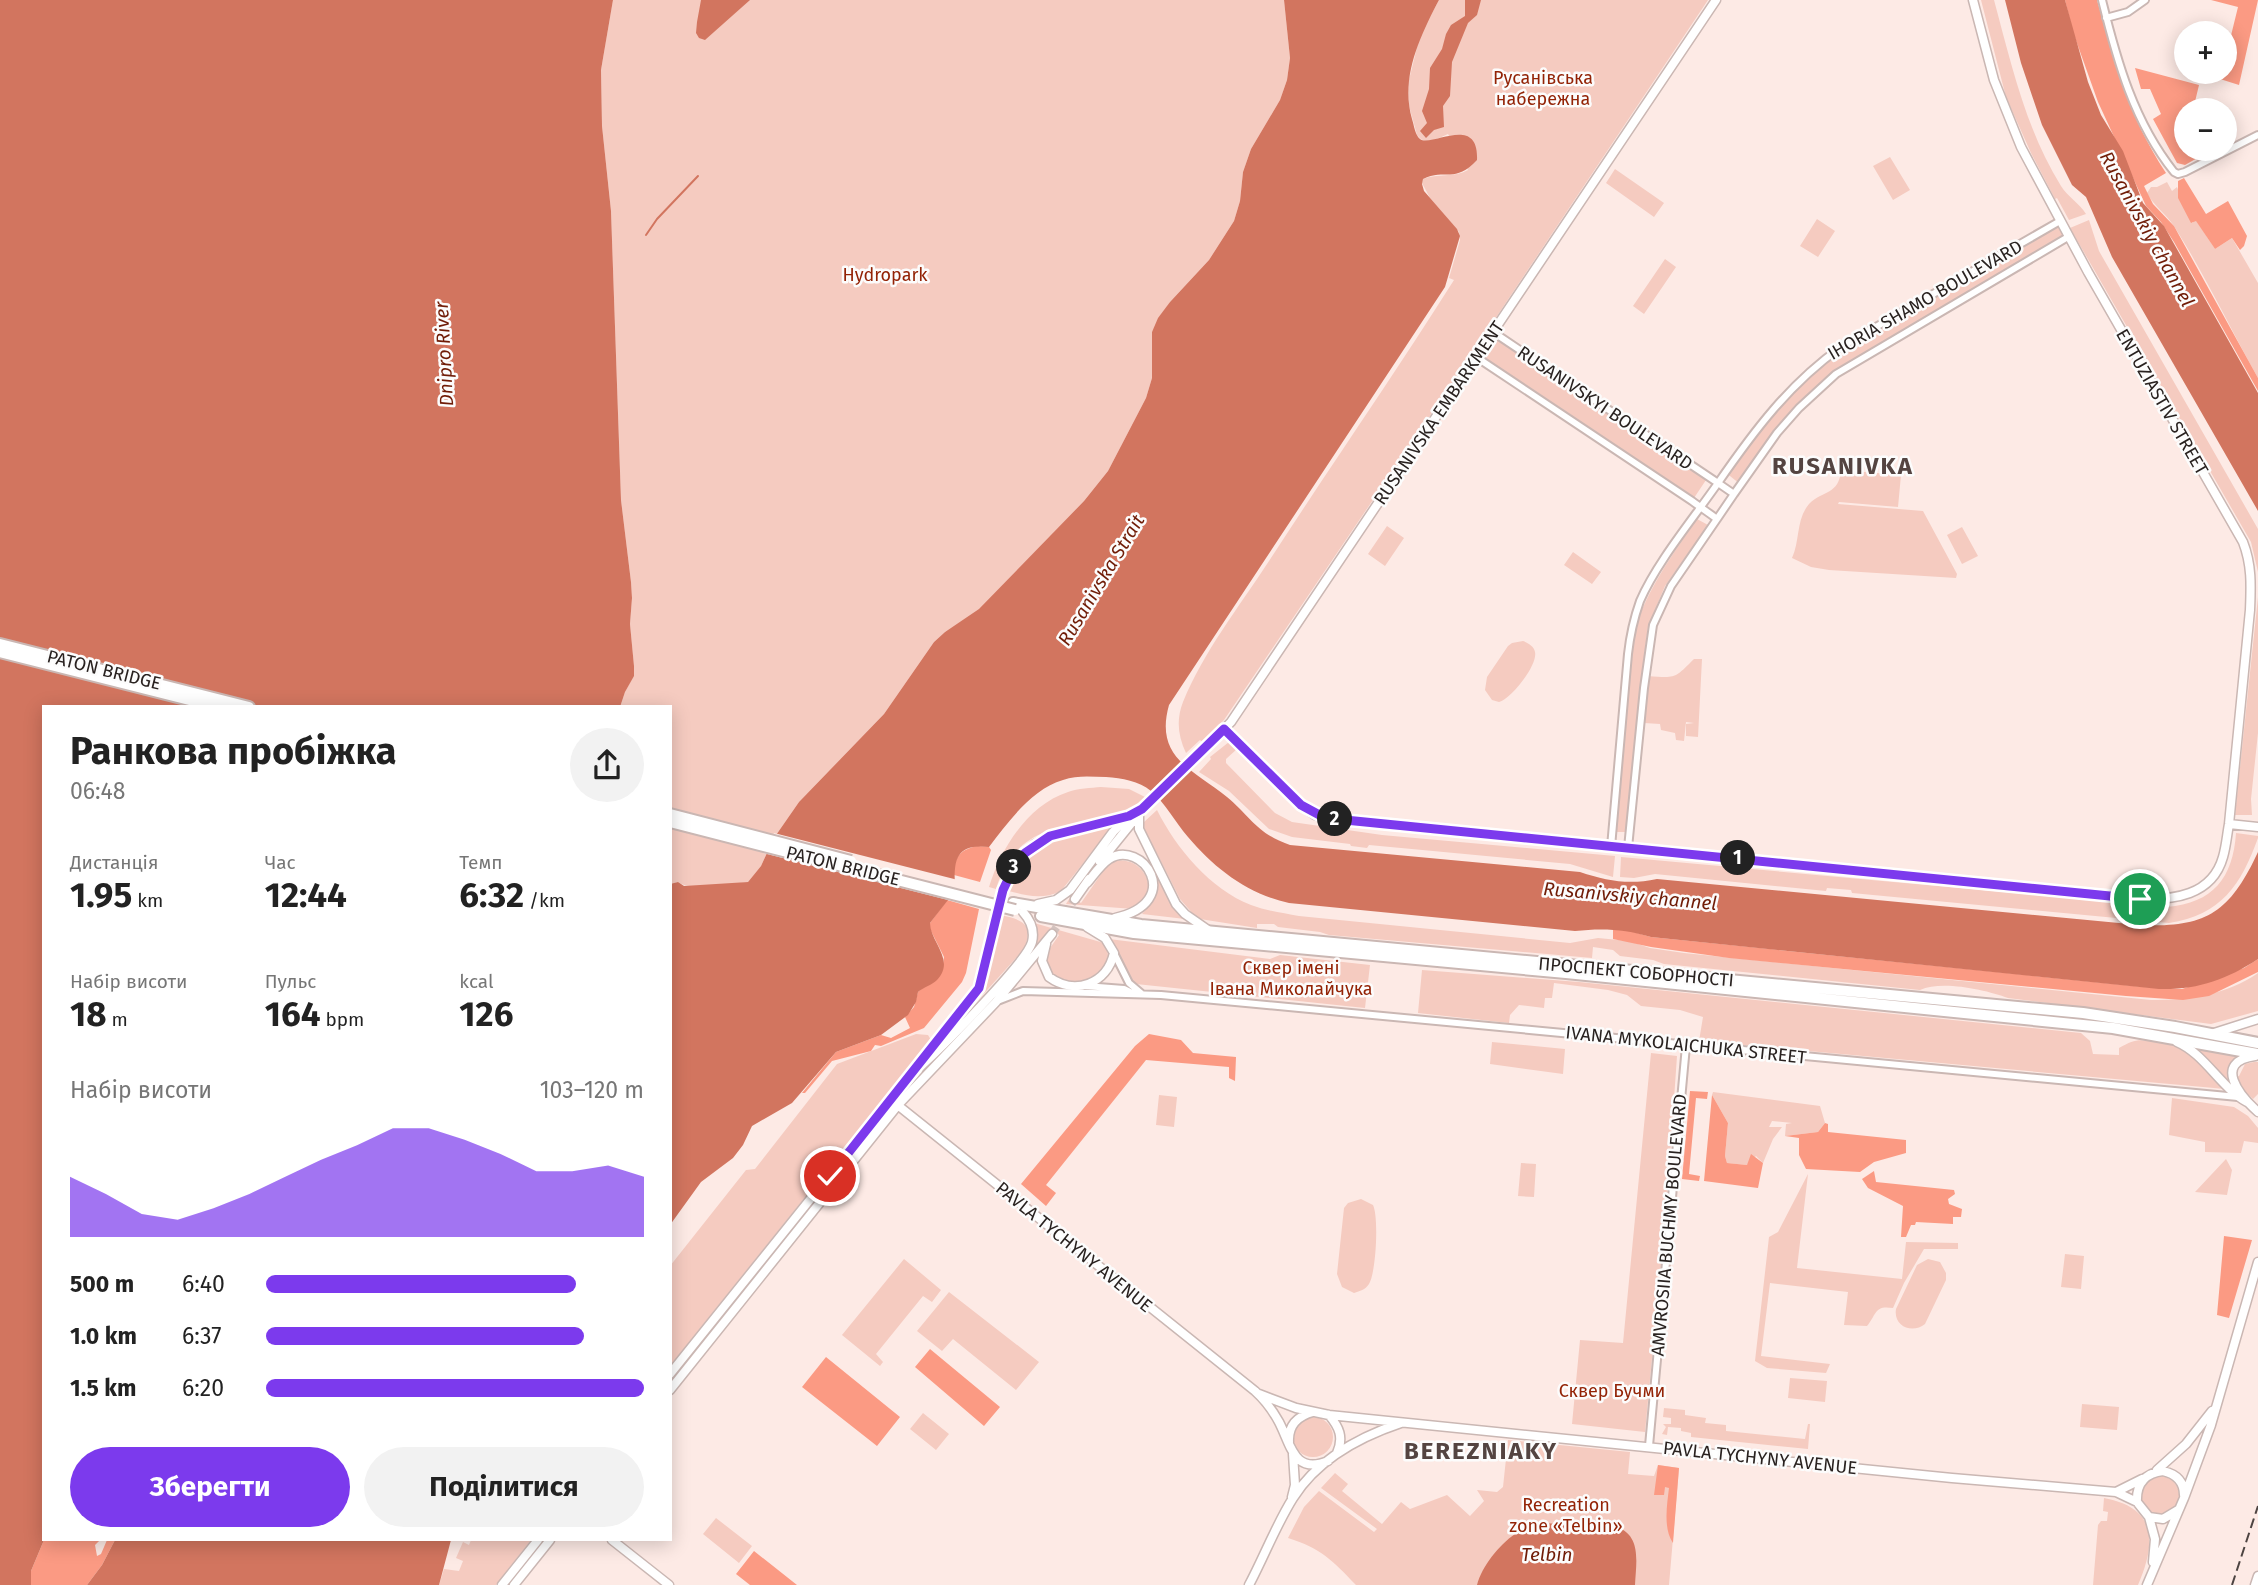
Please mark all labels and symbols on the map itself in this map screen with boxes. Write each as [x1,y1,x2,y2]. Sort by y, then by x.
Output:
park label: Русанівська набережна [1493,67,1593,110]
water label: Rusanivskiy channel [2095,147,2199,311]
street label: IHORIA SHAMO BOULEVARD [1824,235,2026,365]
park label: Hydropark [842,264,928,286]
water label: Dnipro River [430,300,458,407]
street label: RUSANIVSKA EMBARKMENT [1369,316,1509,509]
street label: ENTUZIASTIV STREET [2111,325,2213,480]
street label: RUSANIVSKYI BOULEVARD [1513,341,1697,475]
district label: RUSANIVKA [1772,452,1914,480]
water label: Rusanivska Strait [1053,510,1149,650]
street label: PATON BRIDGE [45,645,163,695]
pin: 2 [1318,802,1352,836]
pin: 1 [1720,840,1756,876]
street label: PATON BRIDGE [784,841,902,891]
pin: 3 [996,850,1032,884]
pin [2110,869,2170,929]
water label: Rusanivskiy channel [1542,877,1718,915]
street label: ПРОСПЕКТ СОБОРНОСТІ [1537,952,1735,992]
park label: Сквер імені Івана Миколайчука [1209,957,1373,1000]
street label: IVANA MYKOLAICHUKA STREET [1565,1021,1808,1069]
street label: AMVROSIIA BUCHMY BOULEVARD [1647,1093,1691,1357]
pin [800,1146,860,1206]
street label: PAVLA TYCHYNY AVENUE [991,1177,1157,1317]
park label: Сквер Бучми [1559,1380,1665,1402]
district label: BEREZNIAKY [1404,1437,1558,1465]
street label: PAVLA TYCHYNY AVENUE [1662,1437,1858,1479]
park label: Recreation zone «Telbin» [1509,1494,1623,1537]
water label: Telbin [1521,1543,1573,1566]

